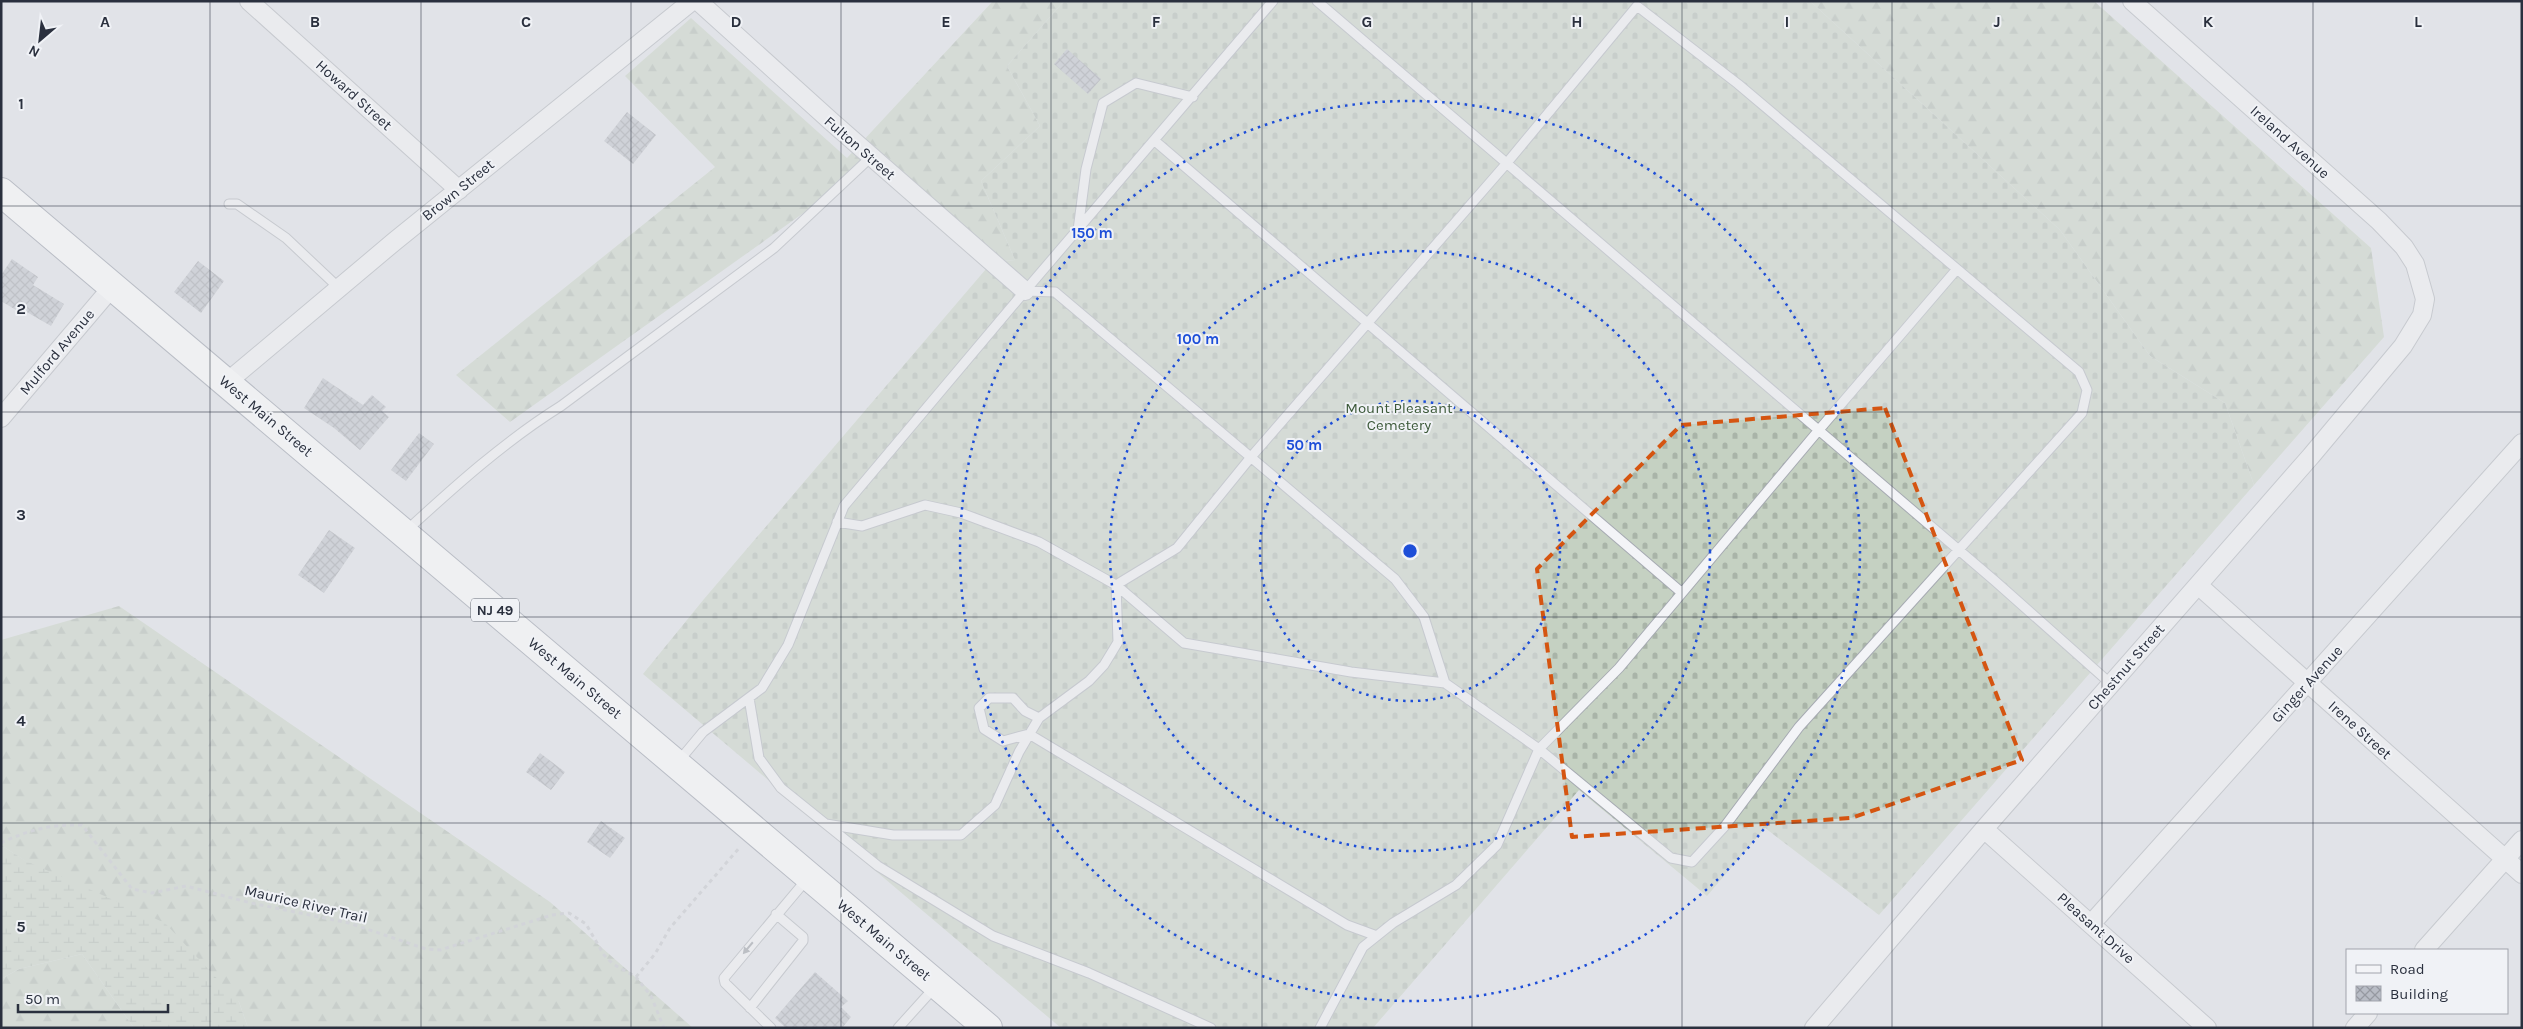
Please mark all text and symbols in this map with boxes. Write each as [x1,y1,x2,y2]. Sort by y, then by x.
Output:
text: A [100,12,110,31]
text: B [310,12,320,31]
text: C [521,12,531,31]
text: D [731,12,742,31]
text: E [941,12,951,31]
text: F [1152,12,1161,31]
text: G [1362,12,1372,31]
text: H [1571,12,1583,31]
text: I [1785,12,1789,31]
text: J [1993,12,2001,31]
text: K [2203,12,2214,31]
text: L [2414,12,2422,31]
north arrow [15,15,65,65]
text: N [26,41,43,61]
street label: Howard Street [312,56,396,134]
text: 1 [18,94,24,113]
street label: Ireland Avenue [2247,102,2333,182]
street label: Fulton Street [821,112,900,184]
street label: Brown Street [418,155,498,225]
text: 150 m [1071,224,1113,242]
text: 2 [16,299,26,318]
street label: Mulford Avenue [16,305,98,399]
text: 100 m [1177,330,1219,348]
street label: West Main Street [215,372,317,461]
park label: Mount Pleasant Cemetery [1345,399,1453,434]
text: 50 m [1286,436,1322,454]
text: 3 [16,505,26,524]
centre of rings [1401,542,1419,560]
road number: NJ 49 [471,598,519,622]
street label: Chestnut Street [2084,620,2168,714]
street label: West Main Street [524,634,626,723]
street label: Ginger Avenue [2268,642,2346,726]
street label: Irene Street [2325,697,2396,763]
text: 4 [16,711,26,730]
street label: Maurice River Trail [243,881,369,927]
street label: Pleasant Drive [2054,889,2138,967]
street label: West Main Street [833,896,935,985]
text: 5 [16,917,26,936]
one-way arrow [742,941,753,954]
legend [2346,949,2508,1014]
text: Road [2390,960,2425,978]
scale bar [18,982,168,1014]
text: Building [2390,985,2448,1003]
text: 50 m [25,990,60,1008]

